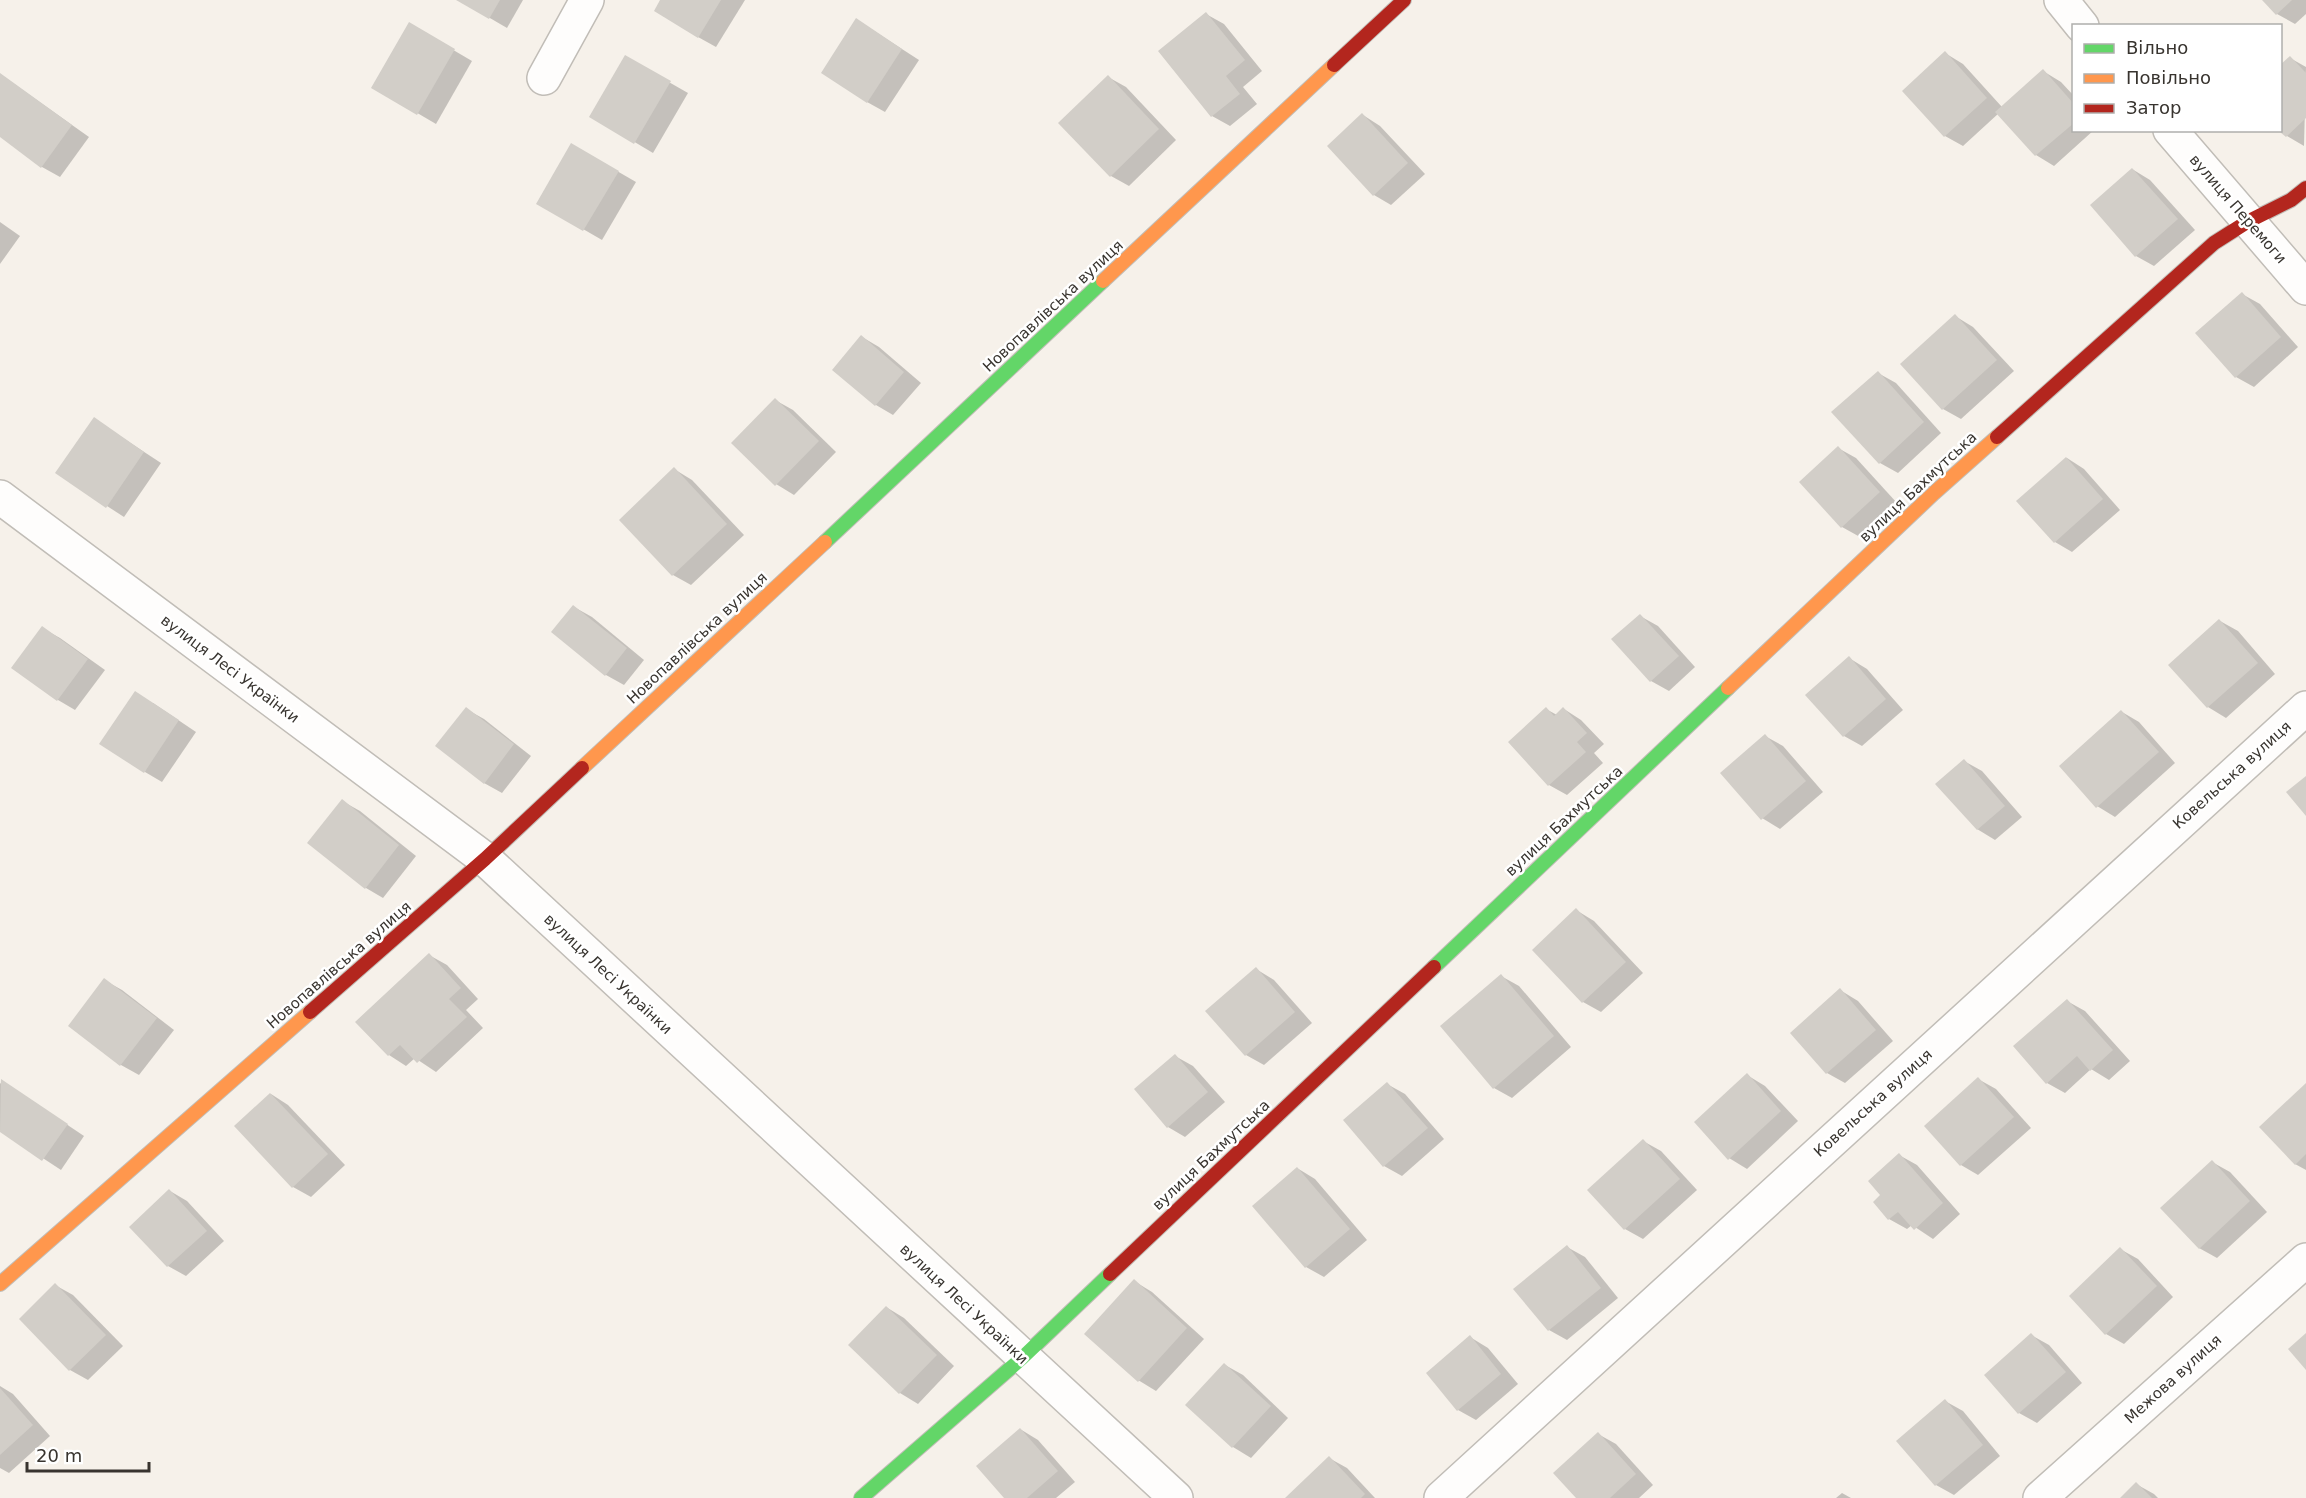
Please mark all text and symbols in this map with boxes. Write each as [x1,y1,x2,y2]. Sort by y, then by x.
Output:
legend [2072,24,2282,132]
text: Вільно [2126,37,2188,58]
text: Повільно [2126,67,2211,88]
text: Затор [2126,97,2182,118]
street label: вулиця Перемоги [2186,151,2290,267]
street label: Новопавлівська вулиця [979,236,1127,376]
street label: вулиця Бахмутська [1856,428,1980,546]
street label: Новопавлівська вулиця [623,568,771,708]
street label: вулиця Лесі Українки [157,611,303,727]
street label: Ковельська вулиця [2169,717,2295,833]
street label: вулиця Бахмутська [1502,762,1626,880]
street label: Новопавлівська вулиця [263,897,415,1033]
street label: вулиця Лесі Українки [540,910,676,1038]
street label: Ковельська вулиця [1810,1045,1936,1161]
street label: вулиця Бахмутська [1149,1096,1273,1214]
street label: вулиця Лесі Українки [896,1240,1032,1368]
street label: Межова вулиця [2121,1331,2225,1427]
scale bar [27,1435,148,1473]
text: 20 m [36,1445,82,1466]

